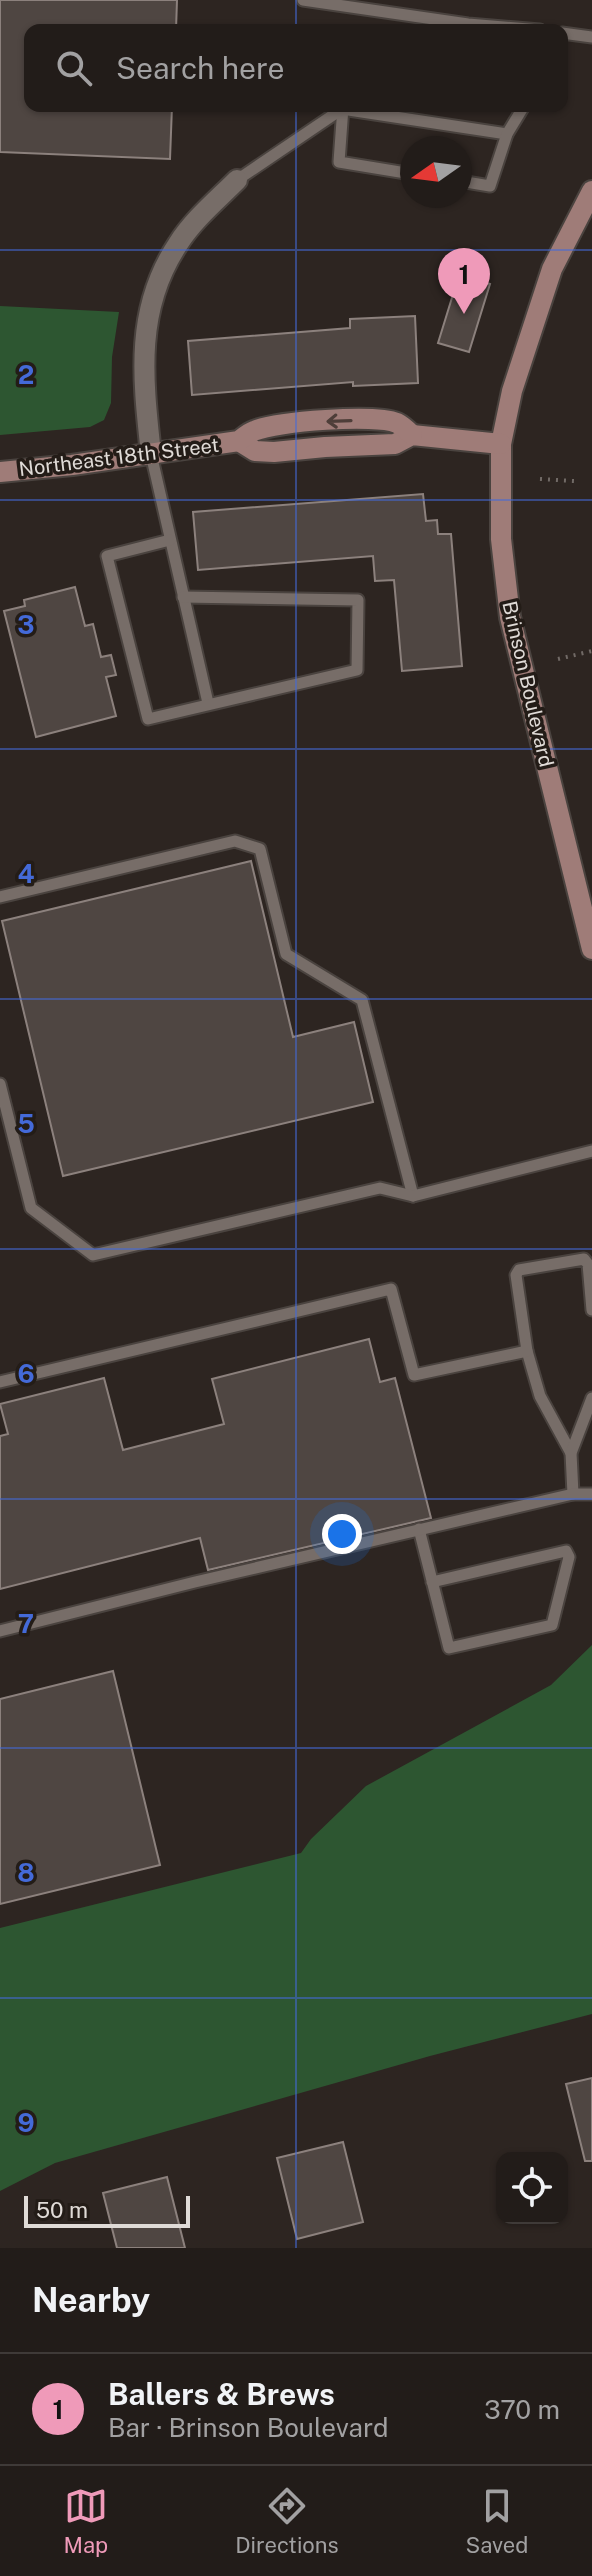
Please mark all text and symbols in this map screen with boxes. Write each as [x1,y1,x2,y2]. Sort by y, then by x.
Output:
search box [24,24,568,112]
icon: search [52,46,96,90]
text: Search here [116,50,284,86]
north arrow [400,136,472,208]
pin: 1 [438,248,490,314]
text: 2 [18,359,34,390]
one-way arrow [326,413,353,428]
street label: Northeast 18th Street [18,433,220,481]
street label: Brinson Boulevard [497,599,559,769]
text: 3 [17,609,35,640]
text: 4 [17,858,35,889]
text: 5 [17,1108,35,1139]
text: 6 [17,1358,35,1389]
your location [322,1514,362,1554]
text: 7 [18,1608,34,1639]
text: 8 [17,1857,35,1888]
text: 9 [17,2107,35,2138]
map controls [496,2152,568,2224]
button: locate [496,2152,568,2224]
scale bar [24,2192,190,2228]
text: 50 m [36,2197,88,2223]
text: Nearby [32,2280,150,2320]
text: Ballers & Brews [108,2376,335,2412]
text: 1 [52,2394,64,2425]
text: 370 m [484,2394,560,2425]
text: Bar · Brinson Boulevard [108,2412,388,2443]
tab: Map [64,2484,108,2558]
tab: Directions [235,2484,339,2558]
tab: Saved [466,2484,528,2558]

